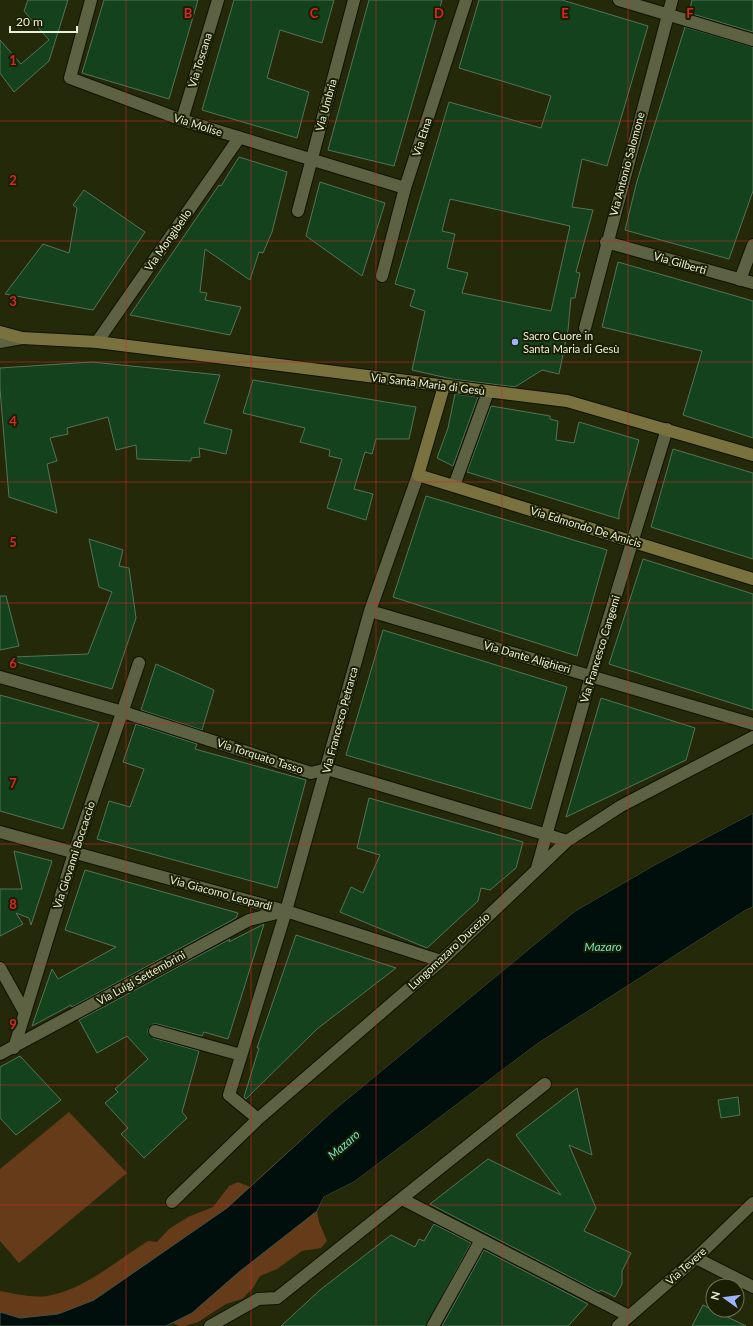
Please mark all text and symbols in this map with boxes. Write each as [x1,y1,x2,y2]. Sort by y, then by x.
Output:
text: B [184,5,193,21]
text: C [310,5,319,21]
text: D [434,5,444,21]
text: E [561,5,569,21]
text: F [686,5,694,21]
scale bar [10,8,77,34]
text: 20 m [16,14,43,29]
street label: Via Toscana [185,31,214,89]
text: 1 [9,52,17,68]
street label: Via Umbria [312,77,339,132]
street label: Via Antonio Salomone [606,110,647,217]
street label: Via Molise [172,111,224,139]
street label: Via Etna [409,116,434,158]
text: 2 [9,172,17,188]
street label: Via Mongibello [141,206,194,273]
street label: Via Gilberti [652,249,708,276]
text: 3 [9,293,17,309]
place label: Sacro Cuore in Santa Maria di Gesù [523,329,619,355]
marker: Sacro Cuore in Santa Maria di Gesù [510,337,520,347]
street label: Via Santa Maria di Gesù [370,370,486,397]
text: 4 [9,413,17,429]
street label: Via Edmondo De Amicis [529,503,644,550]
text: 5 [9,534,17,550]
street label: Via Francesco Cangemi [577,593,622,704]
street label: Via Dante Alighieri [482,638,572,675]
text: 6 [9,655,17,671]
street label: Via Francesco Petrarca [319,665,360,774]
street label: Via Torquato Tasso [215,735,305,776]
text: 7 [9,775,17,791]
street label: Via Giovanni Boccaccio [50,799,97,910]
street label: Via Giacomo Leopardi [169,873,274,913]
text: 8 [9,896,17,912]
street label: Lungomazaro Ducezio [405,910,492,992]
water label: Mazaro [584,939,622,954]
street label: Via Luigi Settembrini [94,948,188,1007]
text: 9 [9,1016,17,1032]
water label: Mazaro [325,1127,363,1163]
street label: Via Tevere [663,1244,709,1287]
north arrow [705,1278,745,1318]
text: N [707,1290,722,1301]

